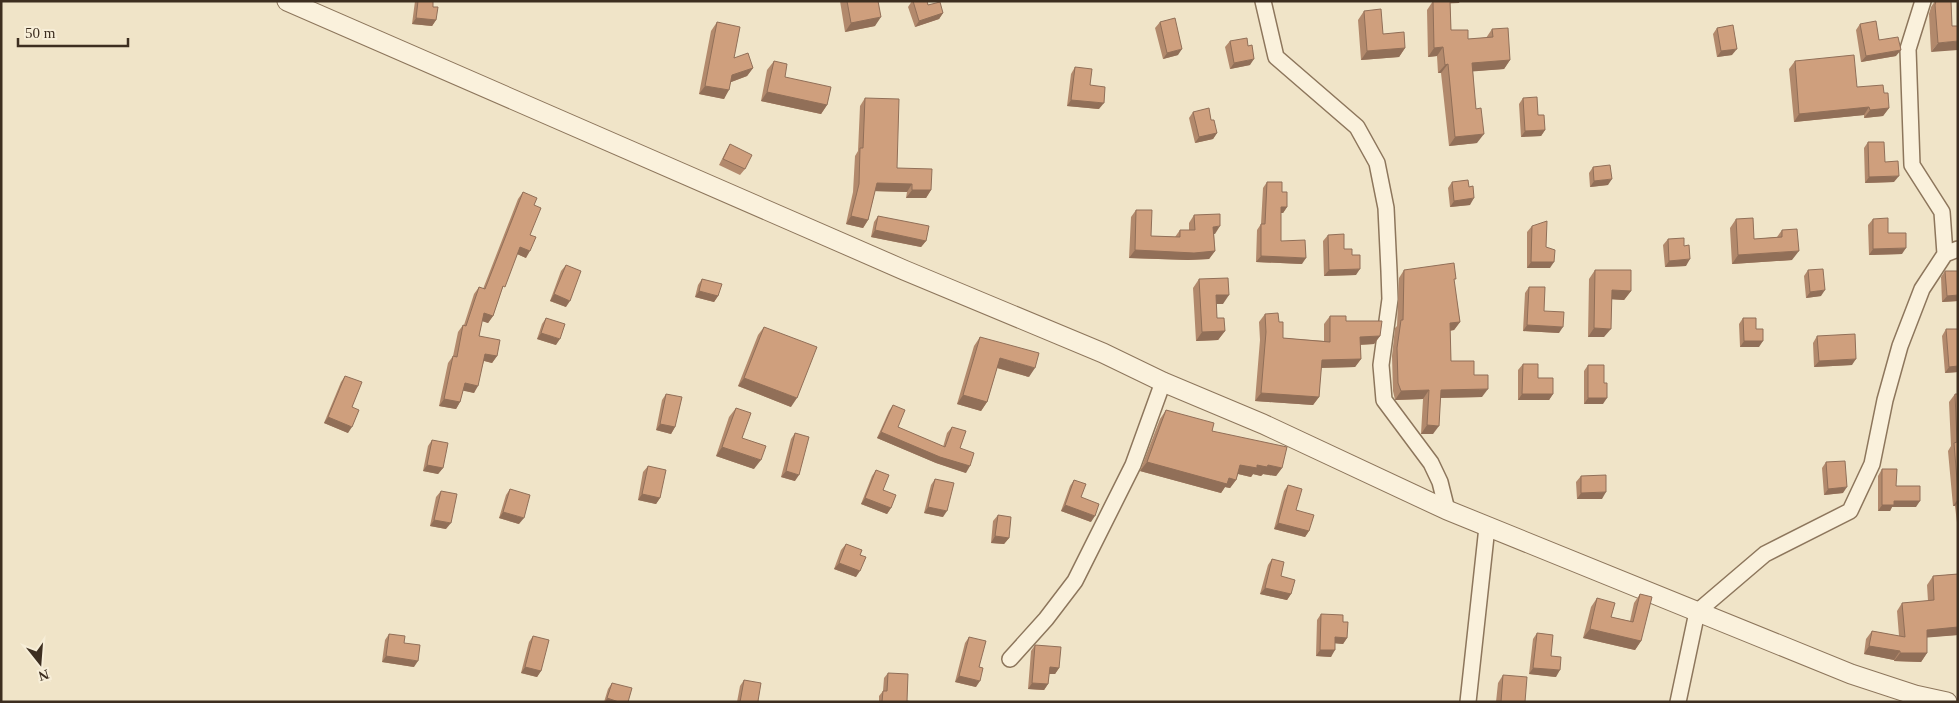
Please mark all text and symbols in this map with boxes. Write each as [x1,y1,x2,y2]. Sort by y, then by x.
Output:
scale bar [18,15,128,47]
text: 50 m [25,25,56,41]
north arrow [15,638,65,688]
text: N [37,666,51,684]

